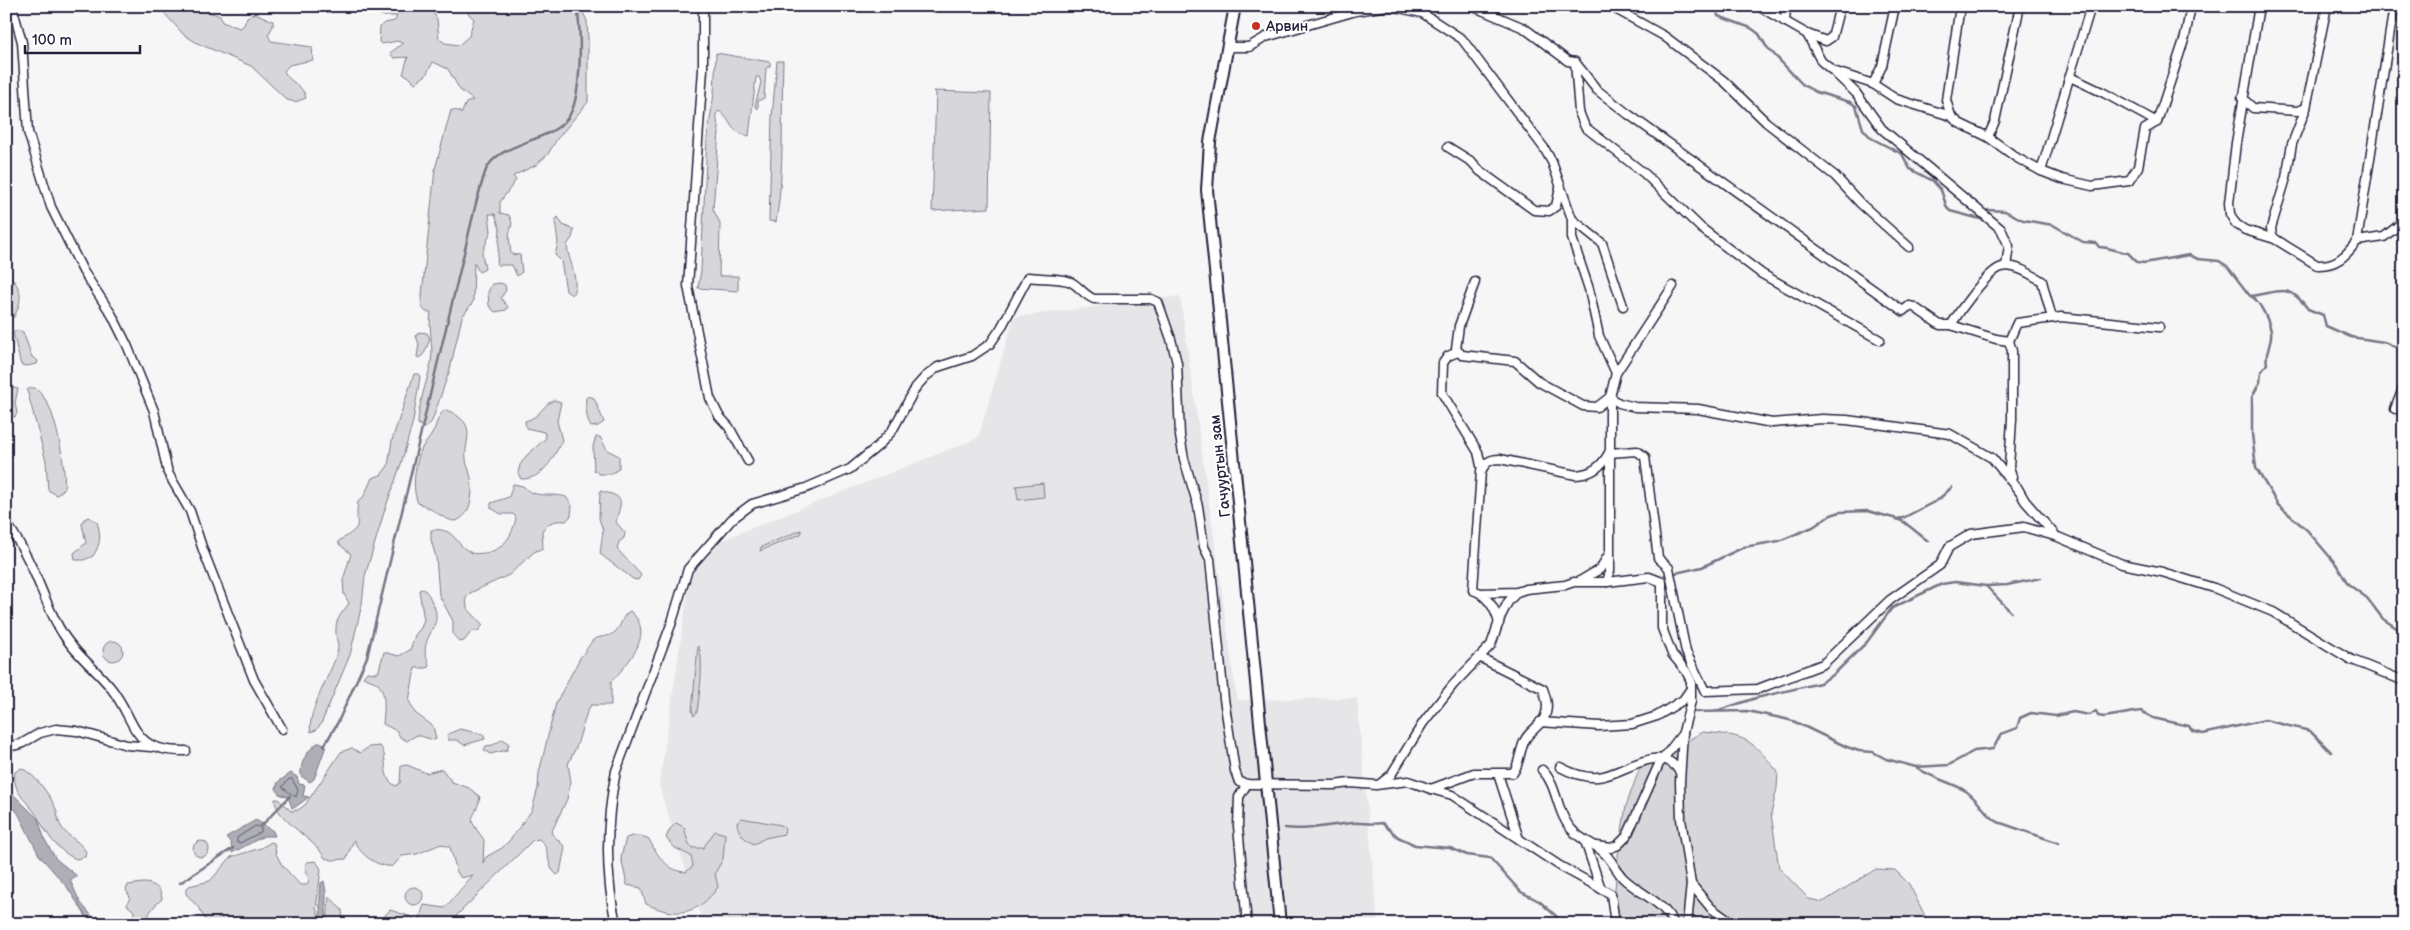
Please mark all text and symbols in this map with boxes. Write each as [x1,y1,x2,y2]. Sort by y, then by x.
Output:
place label: Арвин [1265,17,1308,36]
marker: Арвин [1250,20,1262,32]
scale bar [25,22,140,54]
text: 100 m [32,31,72,50]
street label: Гачууртын зам [1206,414,1235,518]

